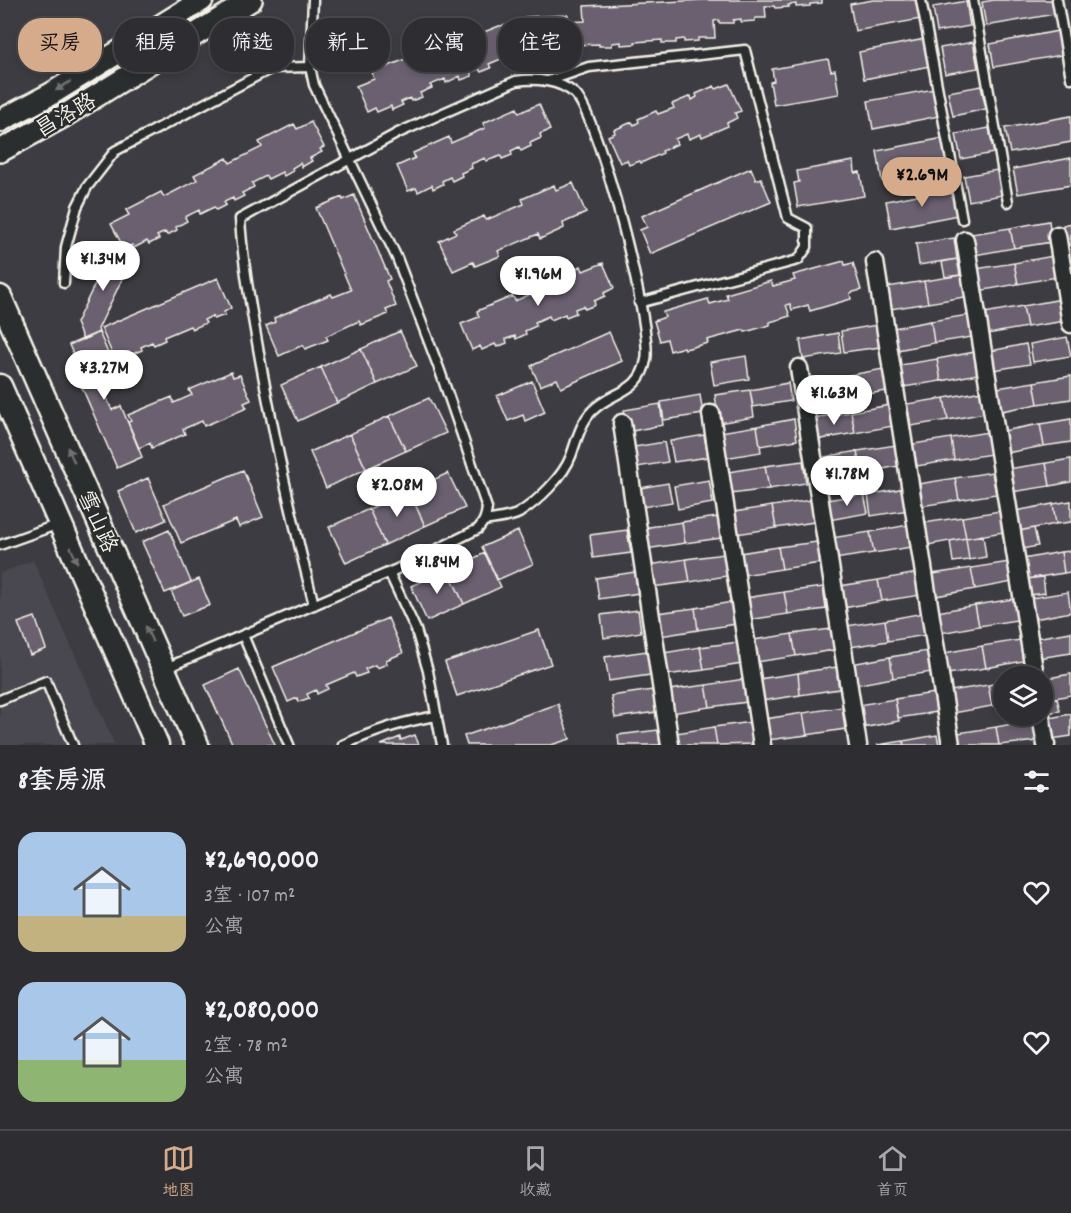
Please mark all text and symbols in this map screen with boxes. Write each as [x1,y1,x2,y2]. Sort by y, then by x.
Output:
chip: 买房 [18,18,102,72]
chip: 租房 [114,18,198,72]
chip: 筛选 [210,18,294,72]
chip: 新上 [306,18,390,72]
chip: 公寓 [402,18,486,72]
chip: 住宅 [498,18,582,72]
one-way arrow [55,81,71,92]
street label: 昌洛路 [30,87,103,147]
pin: ¥2.69M [873,157,971,208]
text: ¥2.69M [896,162,948,190]
pin: ¥1.34M [54,241,152,292]
text: ¥1.34M [80,246,126,274]
pin: ¥1.96M [489,256,587,307]
text: ¥1.96M [514,261,562,289]
pin: ¥3.27M [55,350,153,401]
text: ¥3.27M [79,355,129,383]
pin: ¥1.63M [785,375,883,426]
text: ¥1.63M [810,380,858,408]
one-way arrow [66,445,76,463]
pin: ¥1.78M [798,456,896,507]
text: ¥1.78M [825,461,869,489]
pin: ¥2.08M [348,467,446,518]
text: ¥2.08M [371,472,423,500]
street label: 雪山路 [68,486,123,559]
pin: ¥1.84M [388,544,486,595]
one-way arrow [70,546,79,564]
text: ¥1.84M [414,549,460,577]
one-way arrow [144,625,153,642]
map controls [993,666,1053,726]
button: layers [993,666,1053,726]
text: 8套房源 [18,764,106,801]
icon: filters [1020,765,1053,798]
text: ¥2,690,000 [204,843,319,880]
icon: home [66,856,138,928]
icon: heart [1020,876,1053,909]
text: 3室 · 107 m² [204,883,295,911]
text: 公寓 [204,914,244,942]
text: ¥2,080,000 [204,993,319,1030]
icon: home [66,1006,138,1078]
icon: heart [1020,1026,1053,1059]
text: 2室 · 78 m² [204,1033,288,1061]
text: 公寓 [204,1064,244,1092]
tab: 地图 [162,1142,195,1203]
tab: 收藏 [519,1142,552,1203]
tab: 首页 [876,1142,909,1203]

